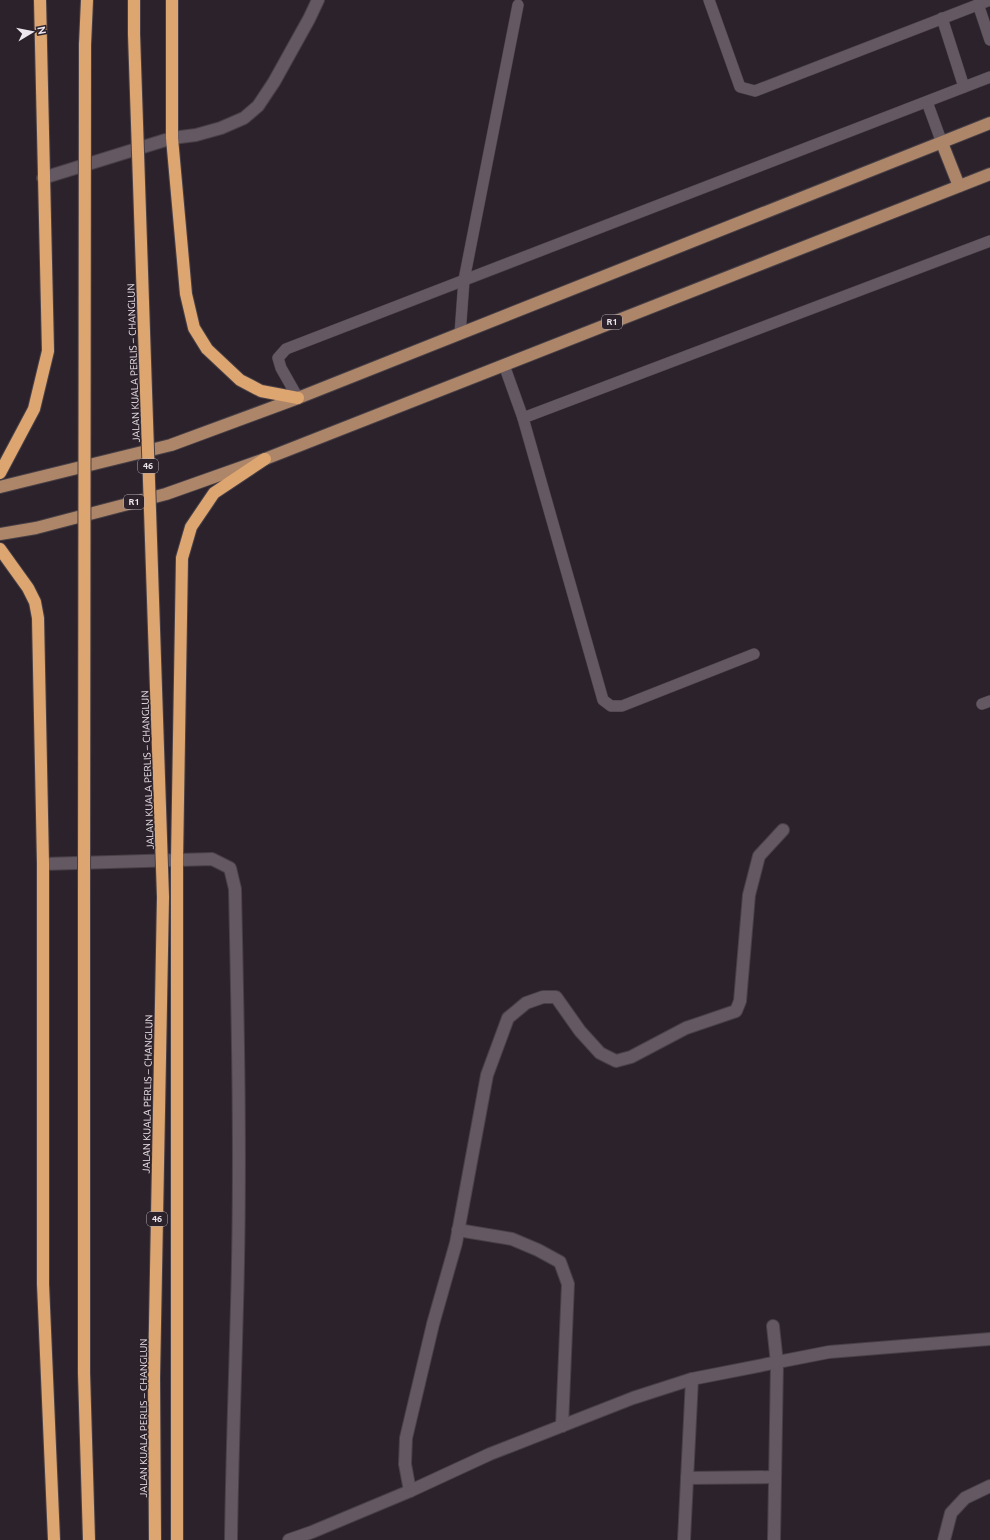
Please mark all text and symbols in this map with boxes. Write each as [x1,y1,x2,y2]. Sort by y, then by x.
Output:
north arrow [12,12,52,52]
text: N [35,25,48,35]
street label: JALAN KUALA PERLIS – CHANGLUN [125,283,142,443]
road number: R1 [602,315,622,329]
road number: 46 [138,459,158,473]
road number: R1 [124,495,144,509]
street label: JALAN KUALA PERLIS – CHANGLUN [139,690,156,850]
street label: JALAN KUALA PERLIS – CHANGLUN [141,1014,154,1174]
road number: 46 [147,1212,167,1226]
street label: JALAN KUALA PERLIS – CHANGLUN [138,1339,149,1497]

